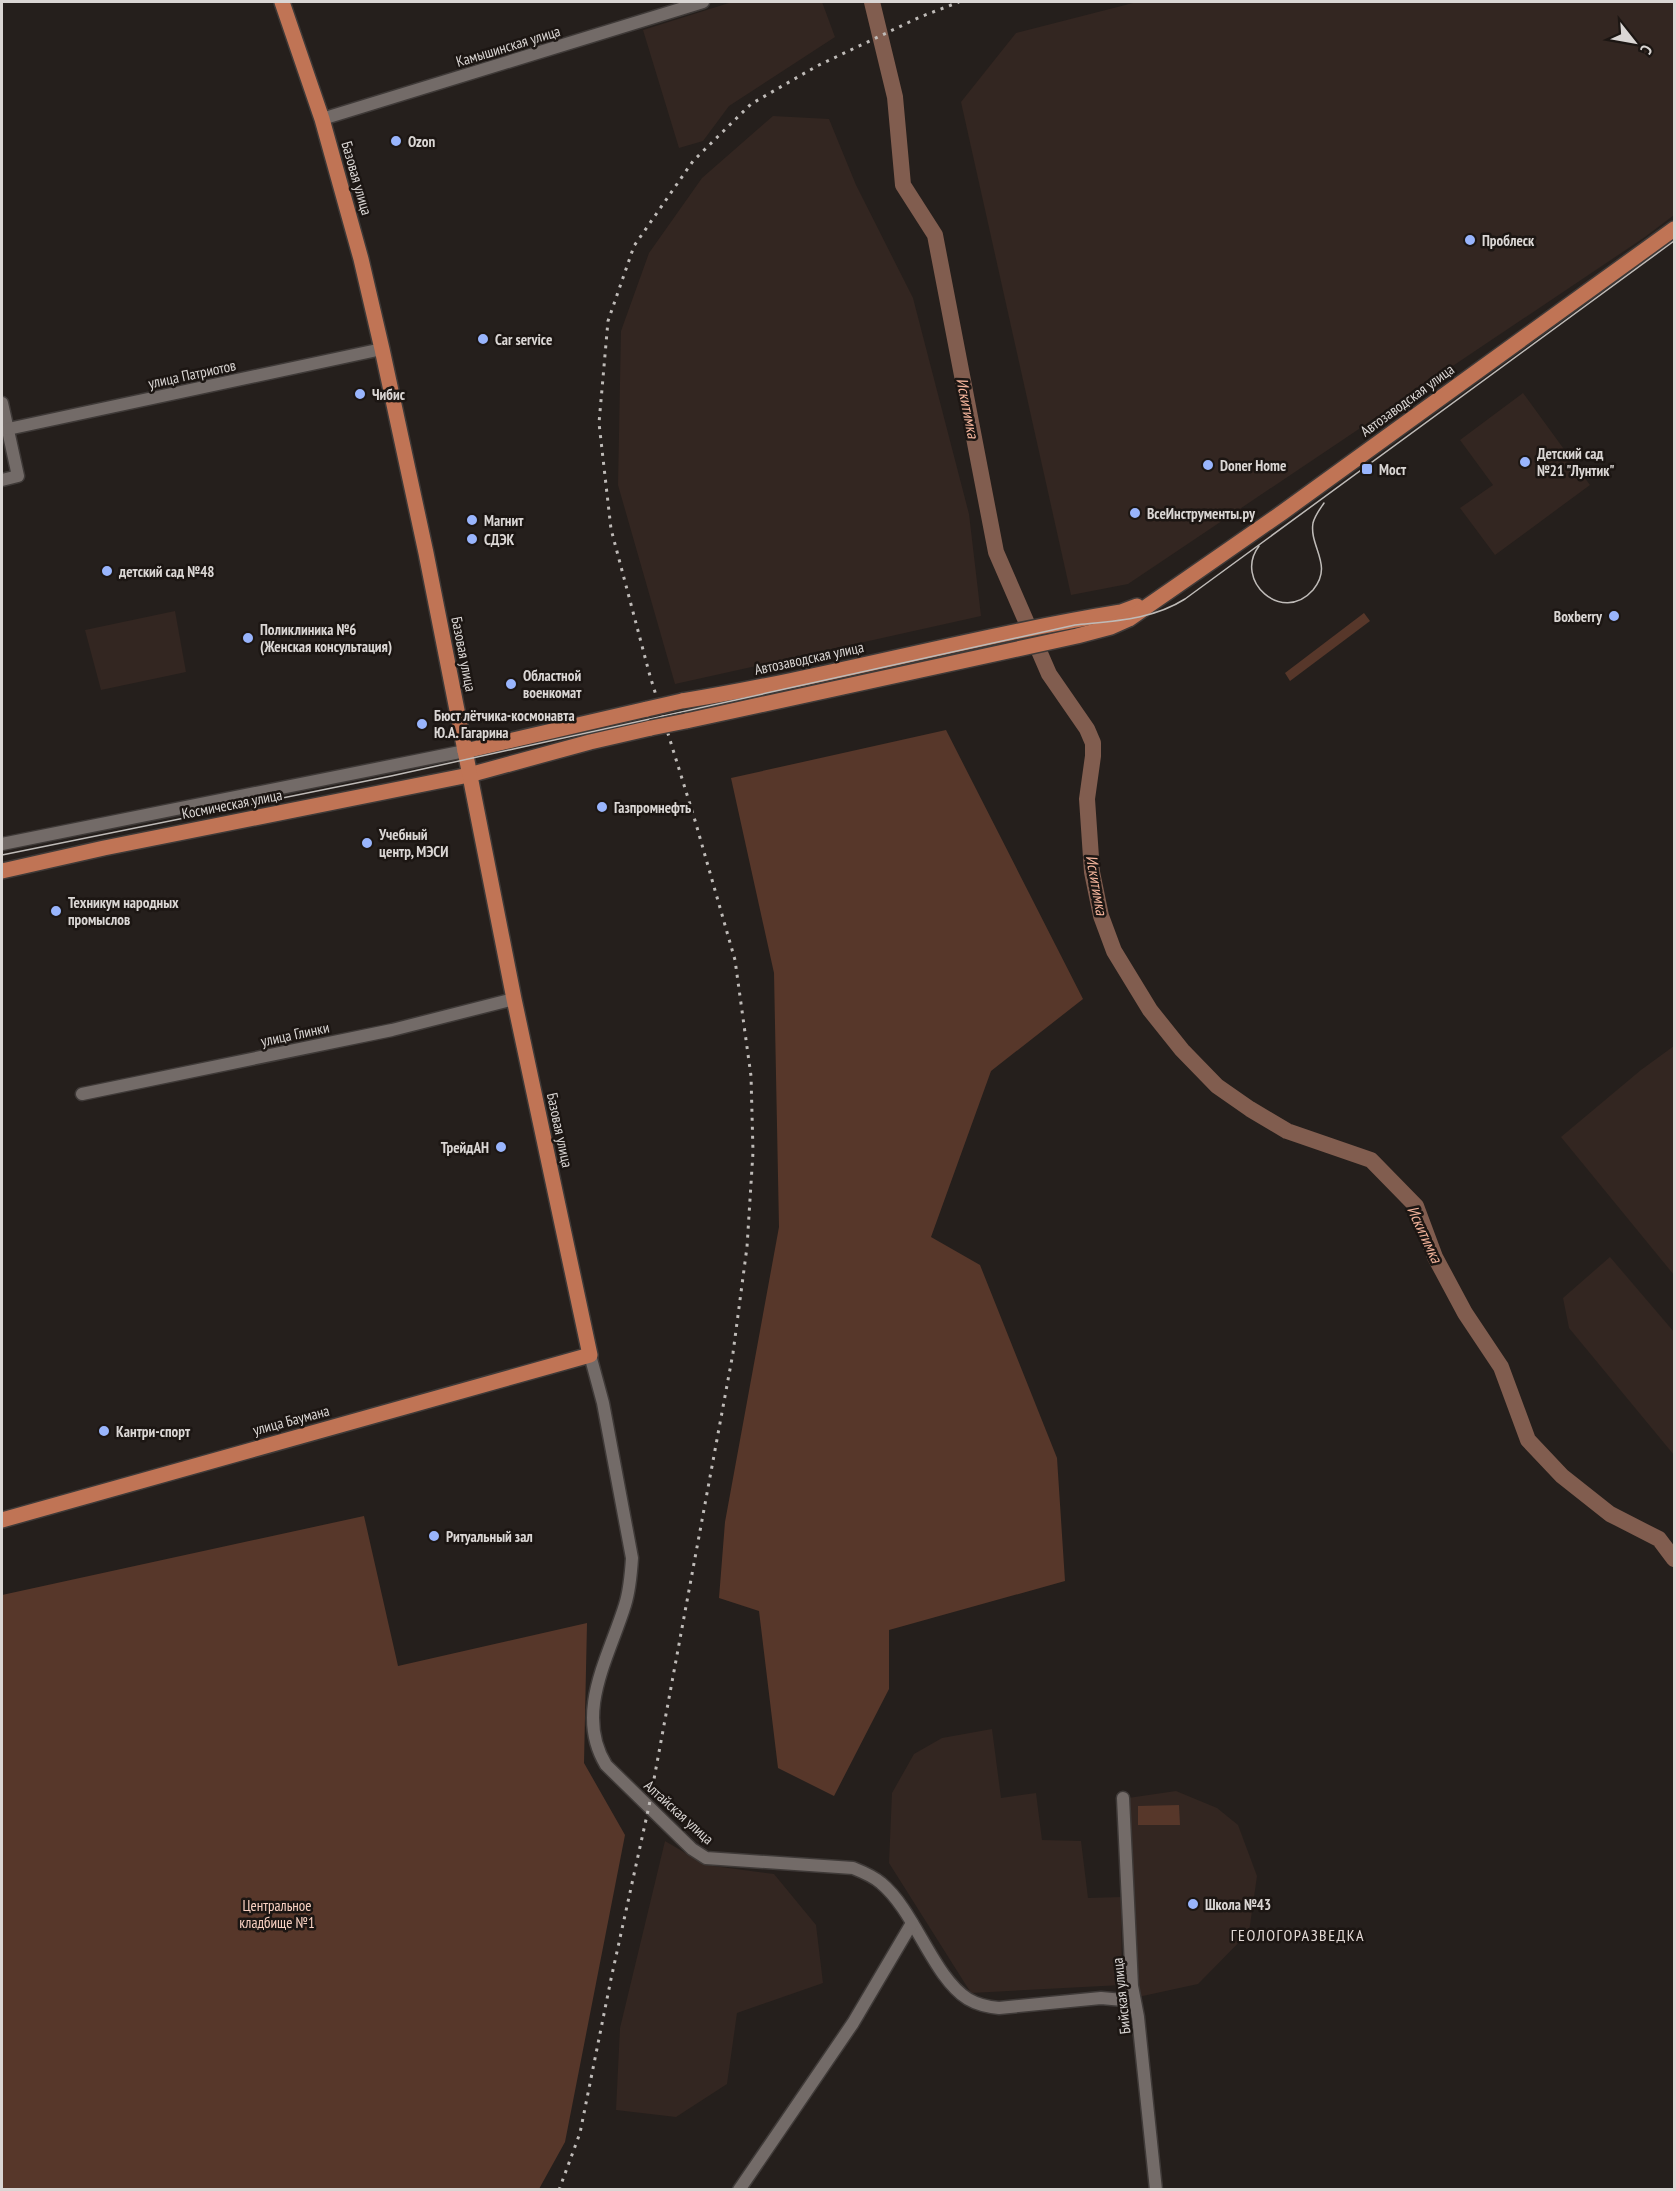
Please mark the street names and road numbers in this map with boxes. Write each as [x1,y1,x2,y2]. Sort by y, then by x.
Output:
street label: Камышинская улица [454,21,562,71]
street label: Базовая улица [337,139,377,217]
street label: улица Патриотов [146,355,238,393]
street label: Автозаводская улица [1356,360,1458,440]
street label: Базовая улица [447,615,481,693]
street label: Автозаводская улица [753,637,865,679]
street label: Космическая улица [180,785,284,823]
street label: улица Глинки [259,1017,331,1051]
street label: Базовая улица [543,1091,577,1169]
street label: улица Баумана [251,1401,331,1439]
street label: Алтайская улица [640,1776,718,1848]
street label: Бийская улица [1108,1957,1134,2035]

